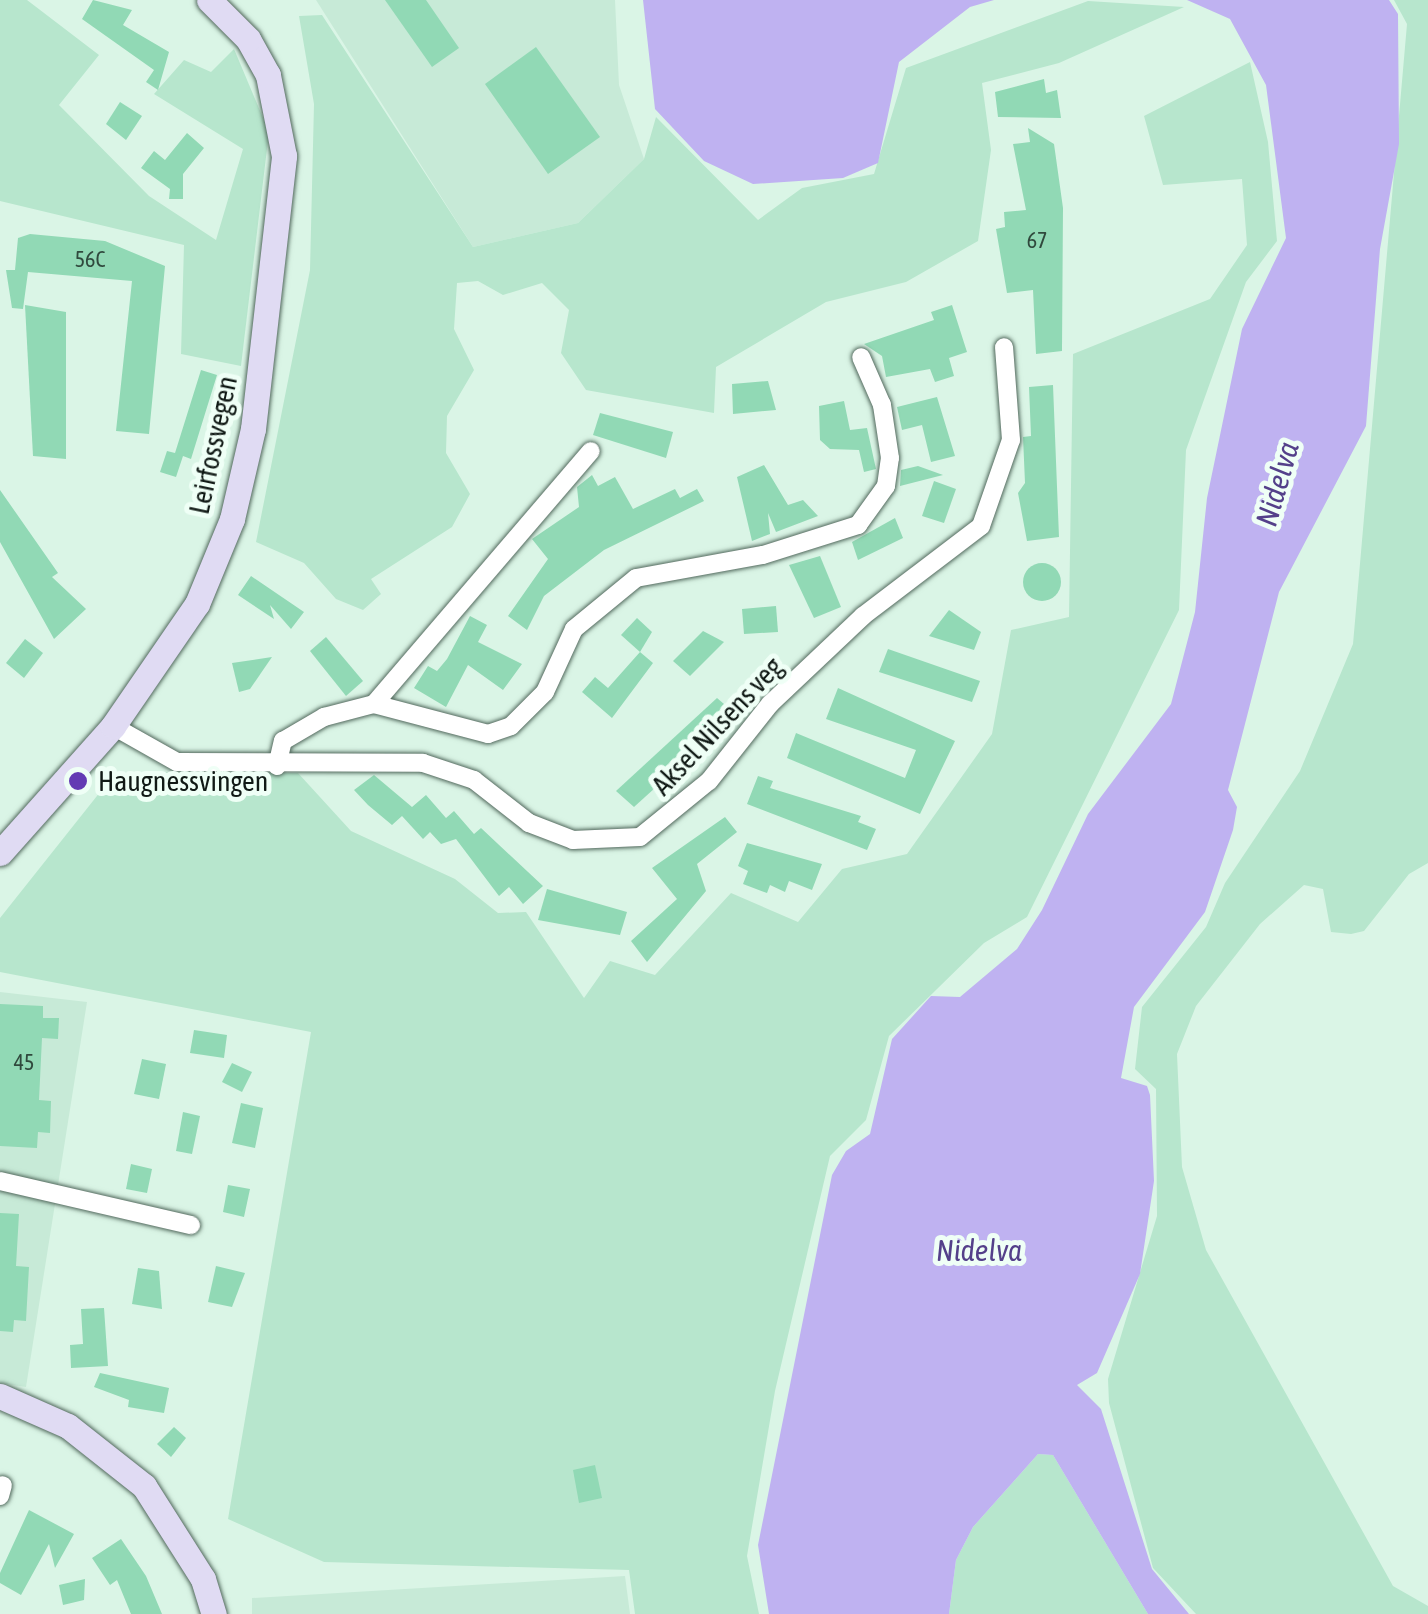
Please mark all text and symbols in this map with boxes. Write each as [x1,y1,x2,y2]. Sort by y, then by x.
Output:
house number: 67 [1027,228,1047,254]
house number: 56C [75,247,105,273]
street label: Leirfossvegen [182,373,244,517]
water label: Nidelva [1248,438,1306,530]
street label: Aksel Nilsens veg [645,650,789,802]
place label: Haugnessvingen [98,764,268,798]
marker: Haugnessvingen [67,770,89,792]
house number: 45 [14,1050,34,1076]
water label: Nidelva [936,1232,1022,1268]

